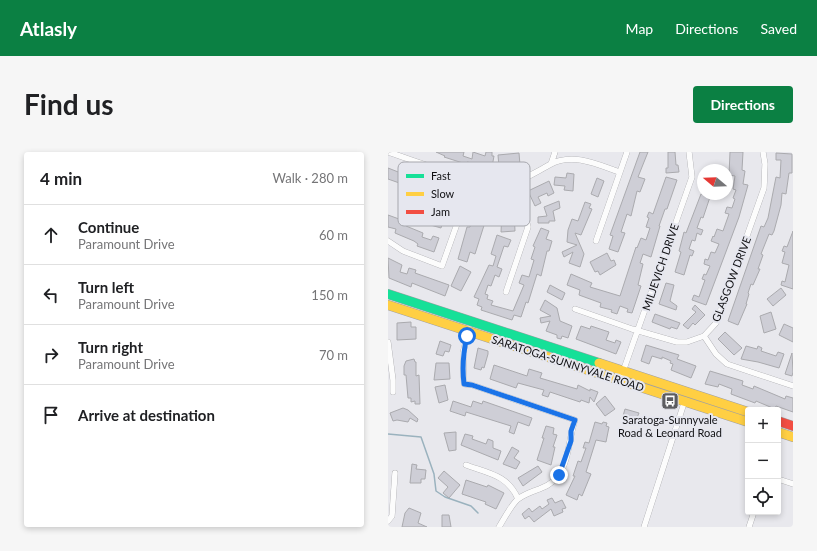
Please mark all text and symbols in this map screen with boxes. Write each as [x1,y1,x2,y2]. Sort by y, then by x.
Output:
text: Atlasly [20,17,77,40]
text: Map [626,20,653,37]
text: Directions [675,20,738,37]
text: Saved [760,20,797,37]
button: Directions [693,86,793,123]
text: Find us [24,87,114,121]
legend [398,162,530,226]
north arrow [697,164,733,200]
text: 4 min [40,168,82,189]
text: Fast [431,169,451,182]
text: Walk · 280 m [272,170,348,186]
text: Slow [431,187,455,200]
text: Jam [431,205,450,218]
text: Continue [78,218,139,236]
street label: MILJEVICH DRIVE [639,222,681,312]
icon: ahead [40,224,62,246]
text: 60 m [319,227,348,243]
street label: GLASGOW DRIVE [709,235,753,323]
text: Paramount Drive [78,236,175,252]
text: Turn left [78,278,134,296]
icon: left [40,284,62,306]
text: 150 m [311,287,348,303]
text: Paramount Drive [78,296,175,312]
route start [458,327,476,345]
street label: SARATOGA-SUNNYVALE ROAD [490,332,646,394]
text: Turn right [78,338,143,356]
icon: right [40,344,62,366]
text: 70 m [319,347,348,363]
text: Paramount Drive [78,356,175,372]
bus stop icon: Saratoga-Sunnyvale Road & Leonard Road [660,391,680,411]
icon: arrive [40,404,62,426]
text: Arrive at destination [78,406,215,424]
map controls [745,407,781,515]
button: + [745,407,781,443]
place label: Saratoga-Sunnyvale Road & Leonard Road [618,413,722,439]
button: − [745,443,781,479]
route end [550,466,568,484]
button: locate [745,479,781,515]

